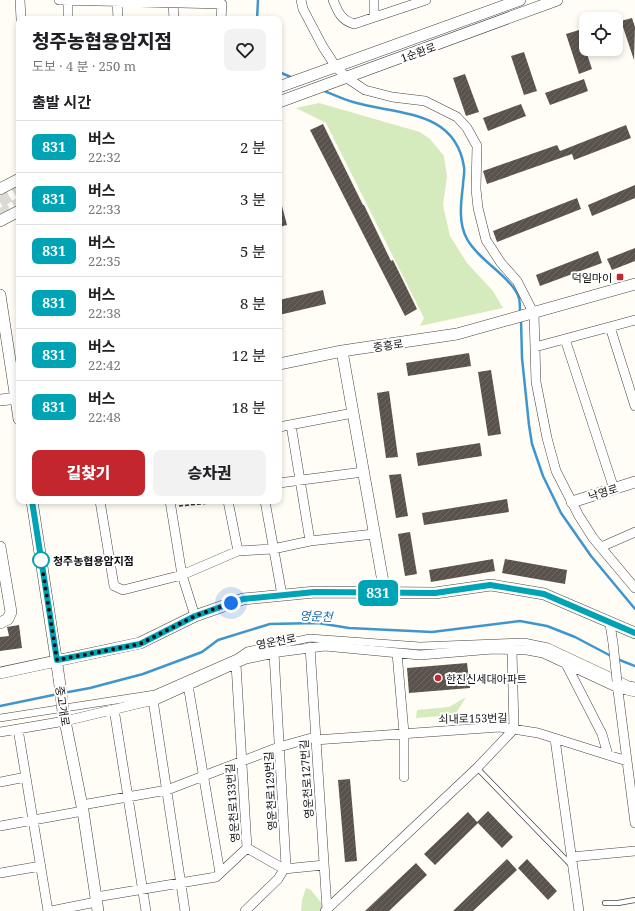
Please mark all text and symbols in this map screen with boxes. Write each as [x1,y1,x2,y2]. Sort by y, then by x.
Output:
map controls [579,12,623,56]
button: locate [579,12,623,56]
text: 청주농협용암지점 [32,28,172,54]
button: heart [224,29,266,71]
street label: 1순환로 [398,39,438,65]
text: 도보 · 4 분 · 250 m [32,57,136,75]
text: 출발 시간 [32,92,91,112]
text: 버스 [88,128,116,148]
text: 831 [42,137,66,156]
text: 2 분 [240,137,266,157]
text: 22:32 [88,148,121,166]
text: 버스 [88,180,116,200]
text: 831 [42,189,66,208]
text: 3 분 [240,189,266,209]
text: 22:33 [88,200,121,218]
text: 버스 [88,232,116,252]
text: 831 [42,241,66,260]
text: 5 분 [240,241,266,261]
text: 22:35 [88,252,121,270]
place label: 덕일마이 [572,270,612,285]
marker: 덕일마이 [615,272,625,282]
text: 버스 [88,284,116,304]
text: 831 [42,293,66,312]
text: 8 분 [240,293,266,313]
text: 22:38 [88,304,121,322]
street label: 중흥로 [372,335,404,355]
text: 버스 [88,336,116,356]
text: 831 [42,345,66,364]
text: 12 분 [232,345,266,365]
text: 22:42 [88,356,121,374]
text: 버스 [88,388,116,408]
text: 831 [42,397,66,416]
text: 18 분 [232,397,266,417]
text: 22:48 [88,408,121,426]
button: 길찾기 [32,450,145,496]
button: 승차권 [153,450,266,496]
street label: 낙영로 [586,480,620,504]
marker: 청주농협용암지점 [32,551,50,569]
place label: 청주농협용암지점 [53,553,134,568]
line badge: 831 [355,580,401,606]
text: 831 [366,583,390,602]
your location [221,593,241,613]
water label: 영운천 [299,607,335,625]
street label: 영운천로 [255,630,297,652]
place label: 한진신세대아파트 [446,671,527,686]
marker: 한진신세대아파트 [433,673,443,683]
street label: 중고개로 [52,685,74,727]
street label: 쇠내로153번길 [438,710,508,726]
street label: 영운천로127번길 [296,739,316,819]
street label: 영운천로129번길 [260,751,280,831]
street label: 영운천로133번길 [222,763,242,843]

